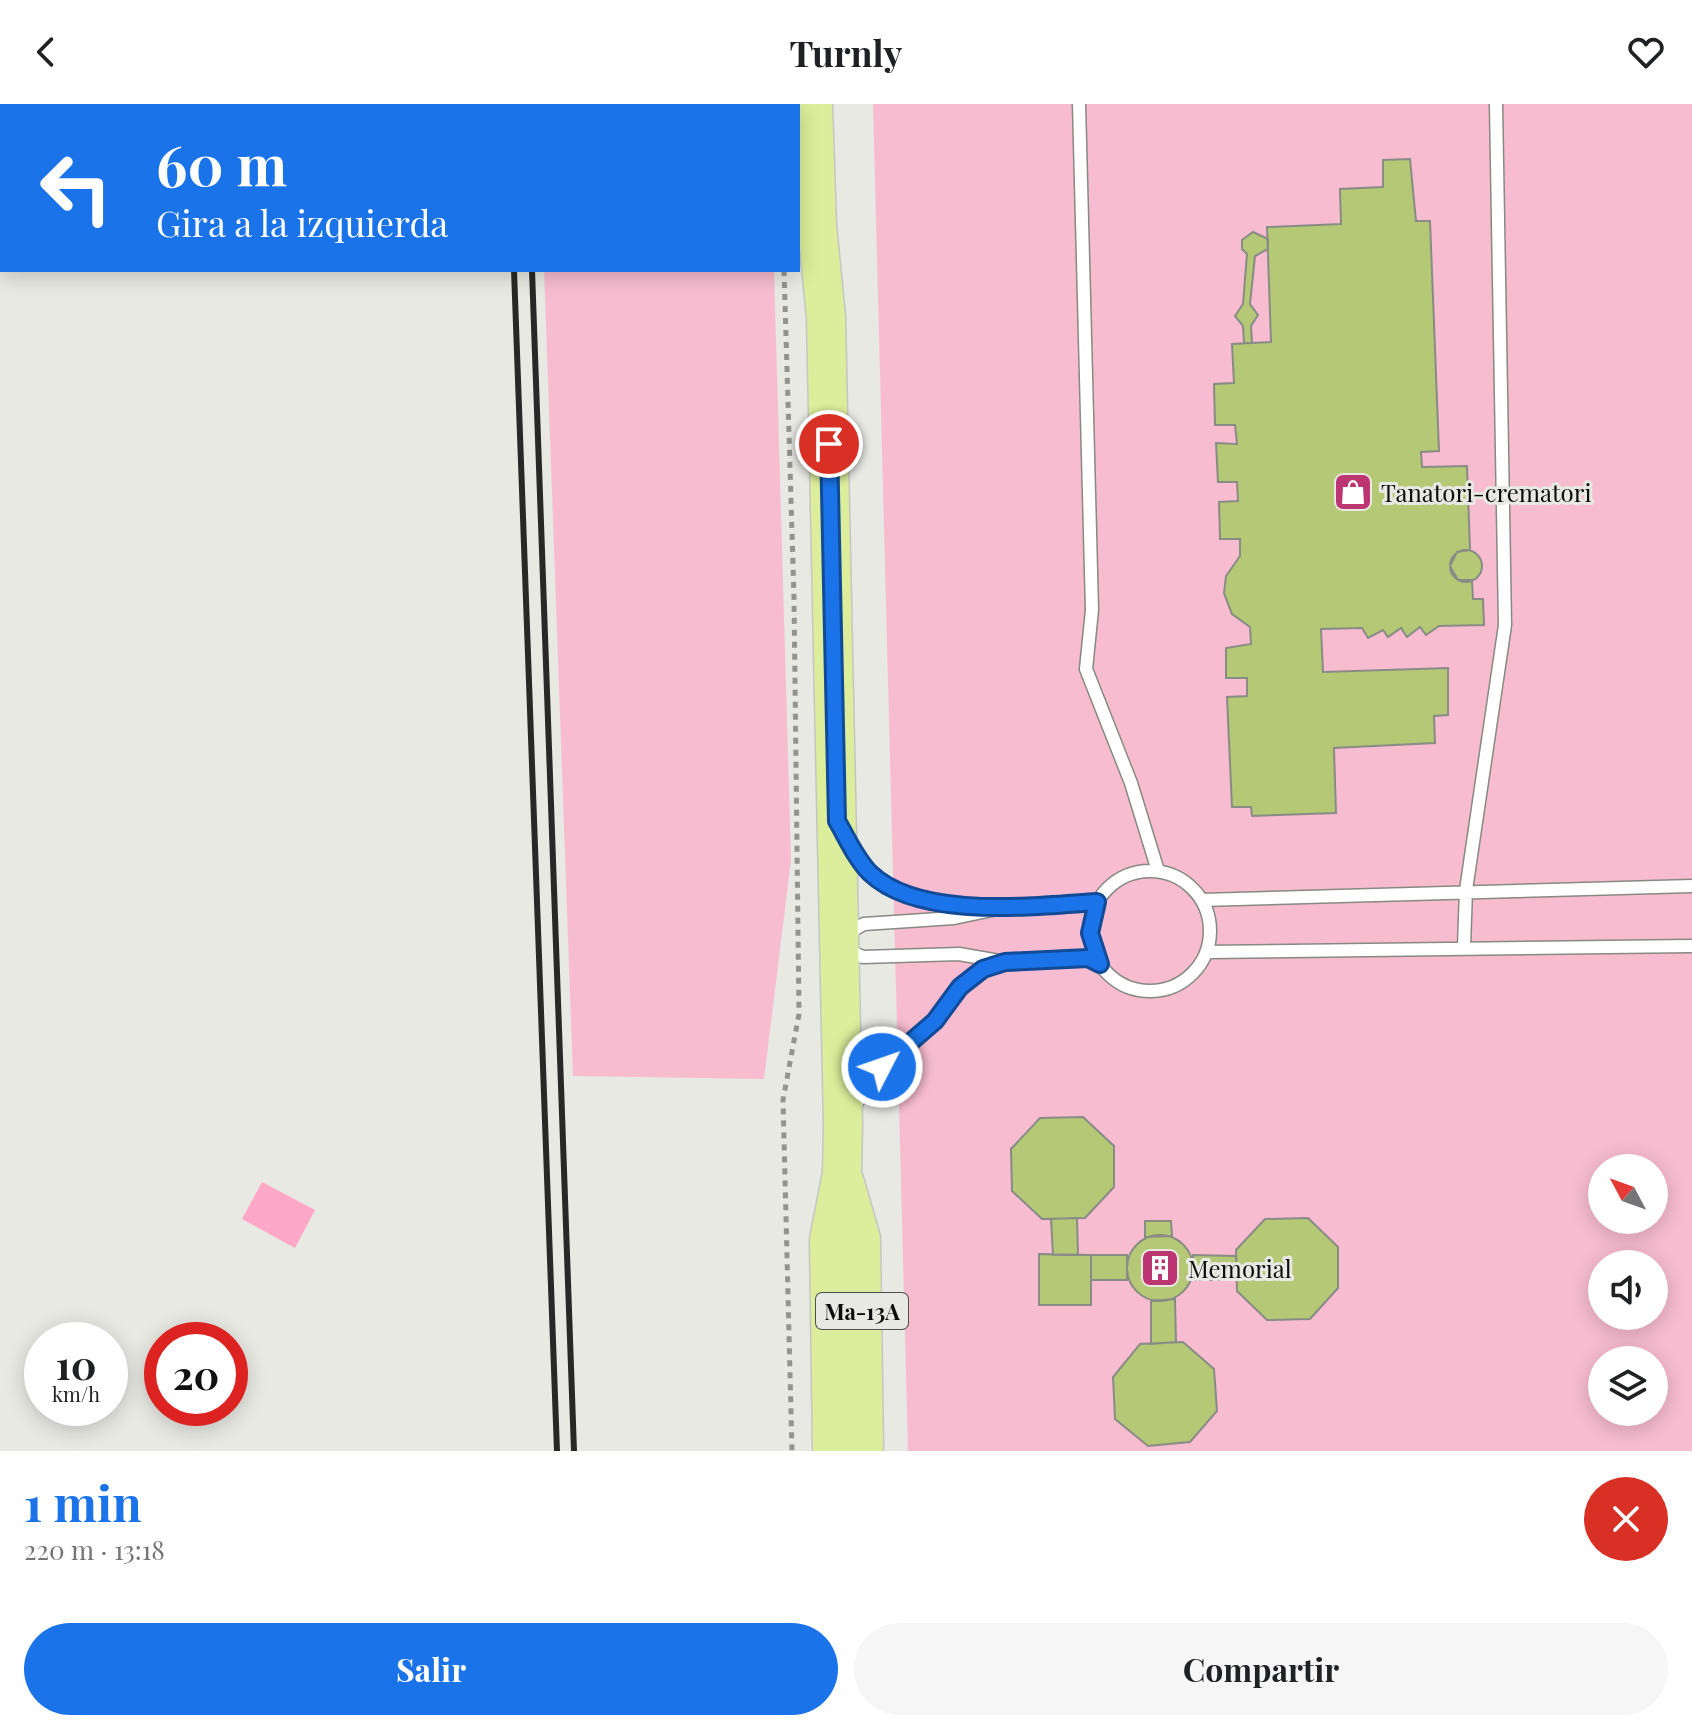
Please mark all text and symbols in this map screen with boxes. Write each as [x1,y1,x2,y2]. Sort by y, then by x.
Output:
text: Turnly [789,28,903,76]
icon: back [24,30,68,74]
icon: heart [1624,30,1668,74]
text: 60 m [156,126,287,201]
icon: left [24,136,128,240]
text: Gira a la izquierda [156,198,448,246]
pin [795,410,863,478]
icon: arrive [807,422,851,466]
shop icon: Tanatori-crematori [1332,471,1374,513]
place label: Tanatori-crematori [1381,476,1591,508]
position arrow [840,1025,924,1109]
north arrow [1588,1154,1668,1234]
map controls [1588,1154,1668,1426]
building icon: Memorial [1139,1247,1181,1289]
button: sound [1588,1250,1668,1330]
place label: Memorial [1188,1252,1292,1284]
road number: Ma-13A [816,1293,908,1329]
speed limit sign: 20 [144,1322,248,1426]
text: 10 [55,1337,97,1390]
button: layers [1588,1346,1668,1426]
text: km/h [52,1380,100,1407]
text: 1 min [24,1470,142,1534]
button: close [1584,1477,1668,1561]
text: 220 m · 13:18 [24,1532,165,1567]
button: Salir [24,1623,838,1715]
button: Compartir [854,1623,1668,1715]

